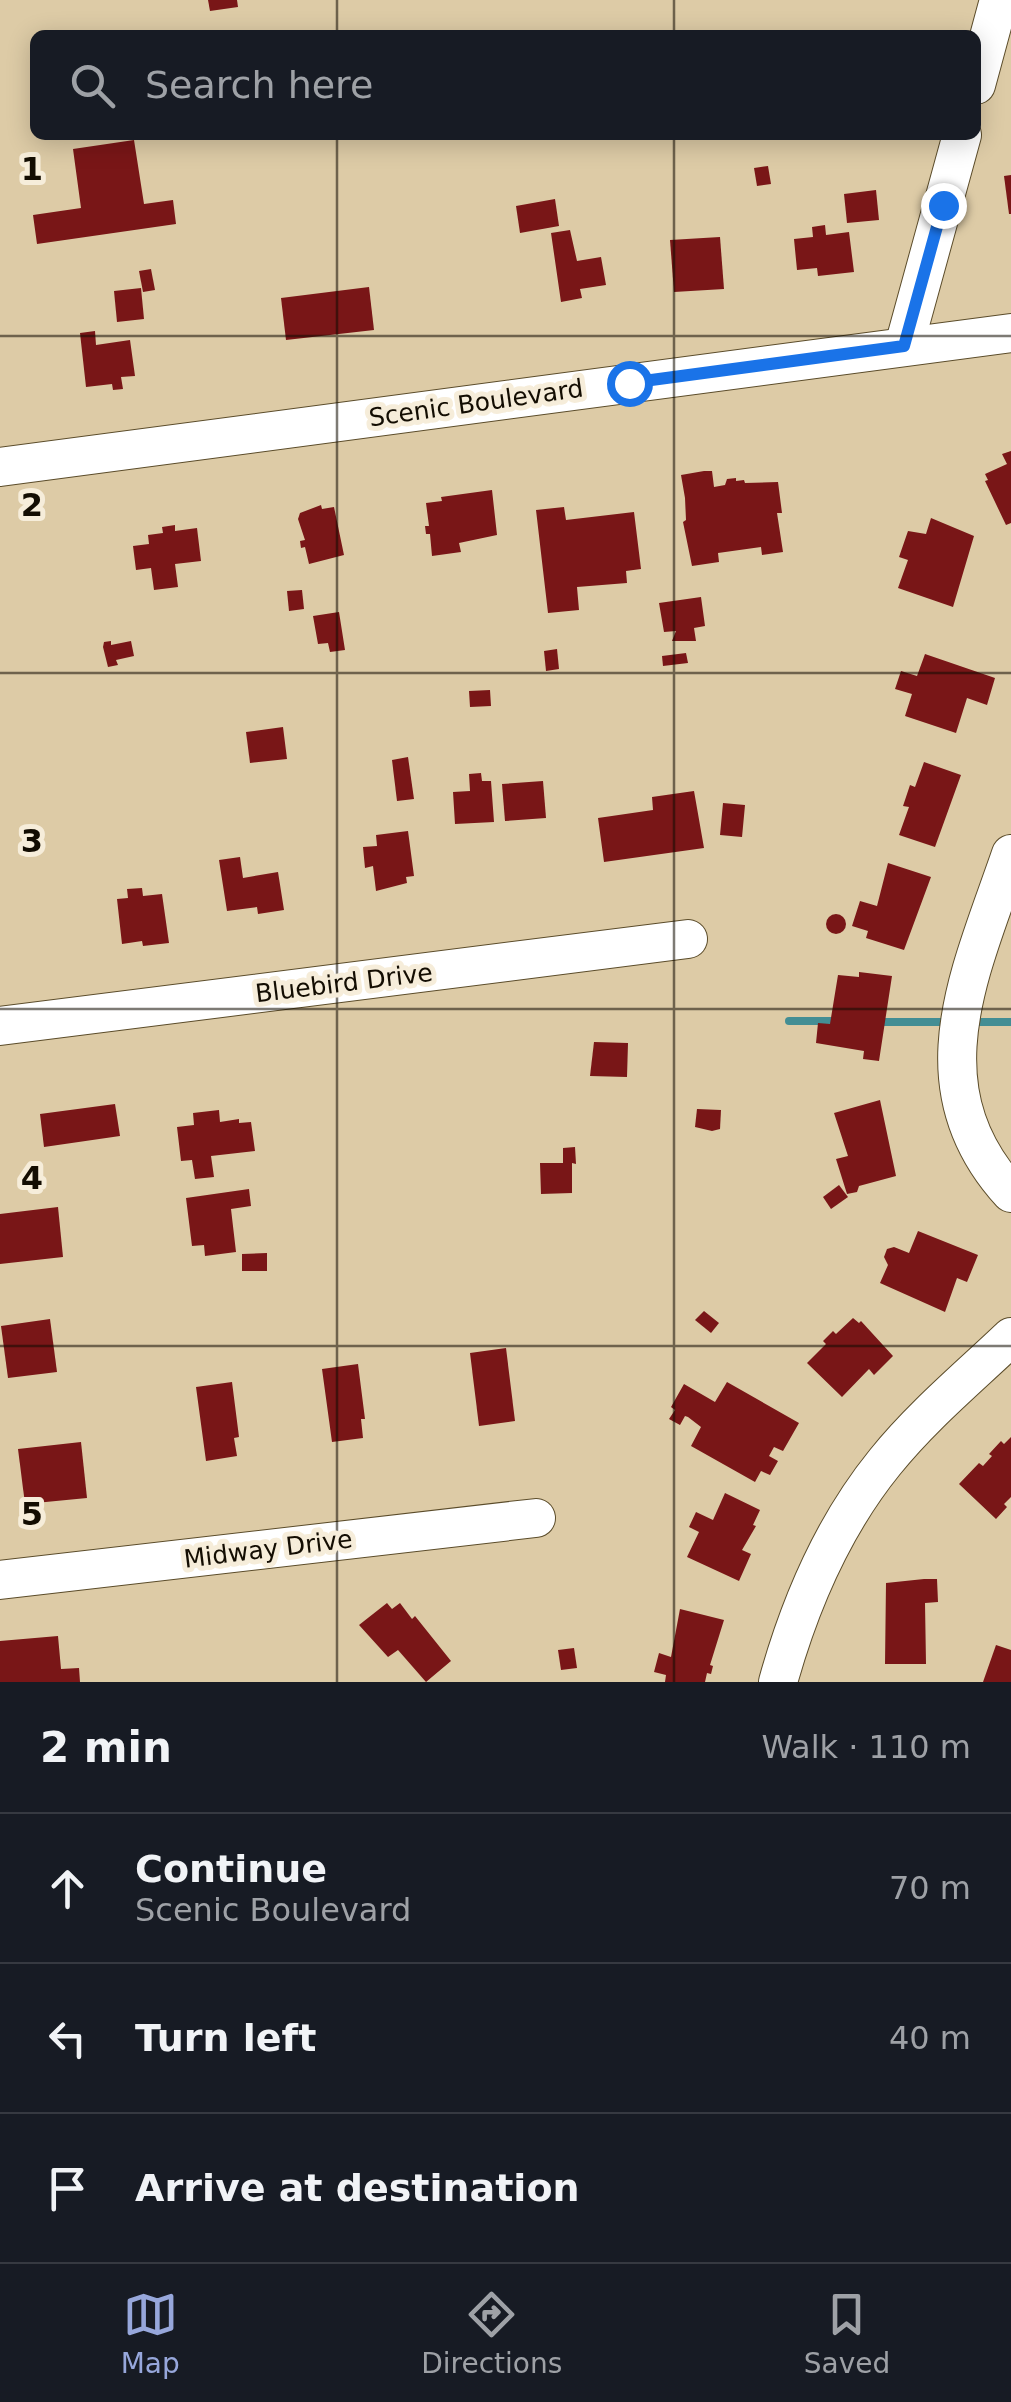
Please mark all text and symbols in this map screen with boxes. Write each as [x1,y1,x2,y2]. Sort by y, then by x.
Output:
search box [30,30,981,140]
icon: search [65,58,120,113]
text: Search here [145,63,373,107]
text: 1 [21,150,43,188]
route end [921,183,967,229]
route start [607,361,653,407]
street label: Scenic Boulevard [367,374,585,432]
text: 2 [21,486,43,524]
text: 3 [21,822,43,860]
street label: Bluebird Drive [254,958,434,1008]
text: 4 [21,1159,43,1197]
text: 5 [21,1495,43,1533]
street label: Midway Drive [182,1524,354,1574]
text: 2 min [40,1723,172,1772]
text: Walk · 110 m [761,1728,971,1766]
text: Continue [135,1847,327,1891]
icon: ahead [40,1861,95,1916]
text: 70 m [889,1869,971,1907]
text: Scenic Boulevard [135,1891,411,1929]
icon: left [40,2011,95,2066]
text: Turn left [135,2016,316,2060]
text: 40 m [889,2019,971,2057]
icon: arrive [40,2161,95,2216]
text: Arrive at destination [135,2166,580,2210]
tab: Map [121,2287,180,2380]
tab: Directions [421,2287,562,2380]
tab: Saved [804,2287,890,2380]

